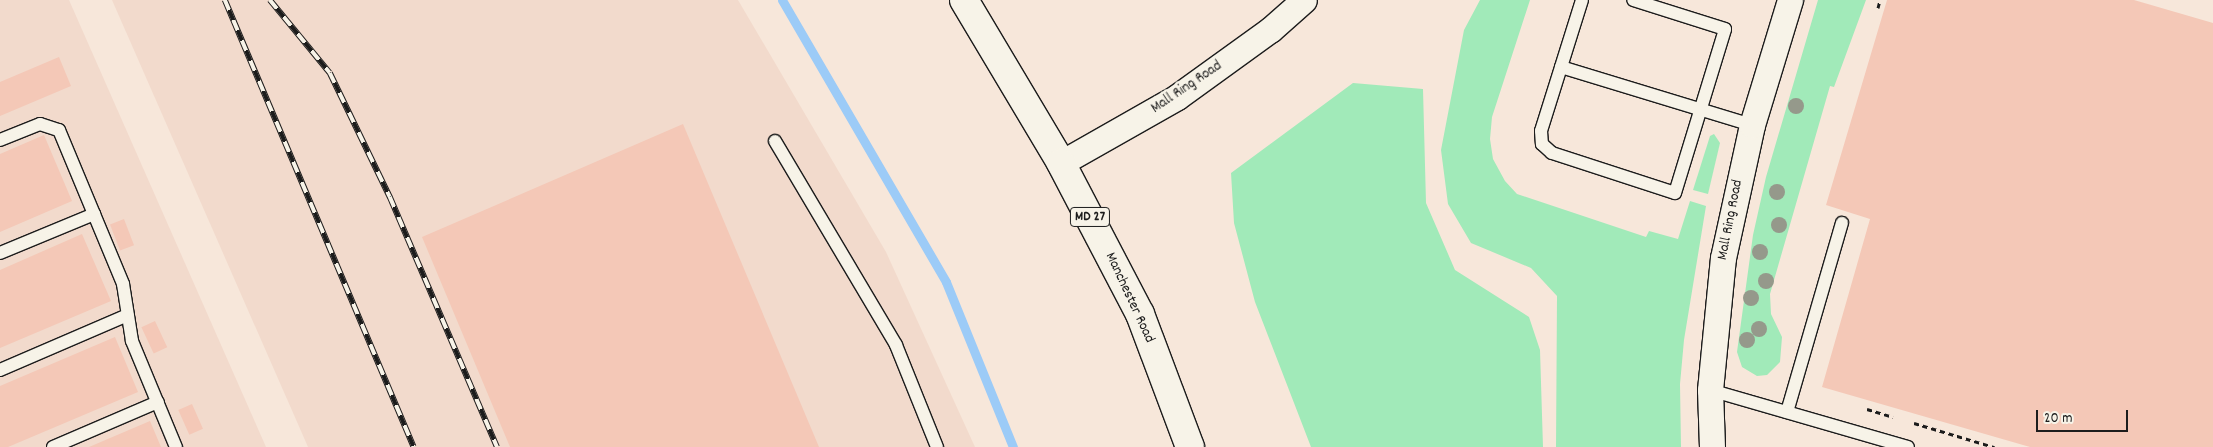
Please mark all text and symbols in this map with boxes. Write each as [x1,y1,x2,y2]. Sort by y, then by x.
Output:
street label: Mall Ring Road [1148,58,1226,118]
street label: Mall Ring Road [1714,178,1748,262]
road number: MD 27 [1069,206,1111,228]
street label: Manchester Road [1100,250,1158,346]
scale bar [2038,400,2130,432]
text: 20 m [2044,408,2072,430]

